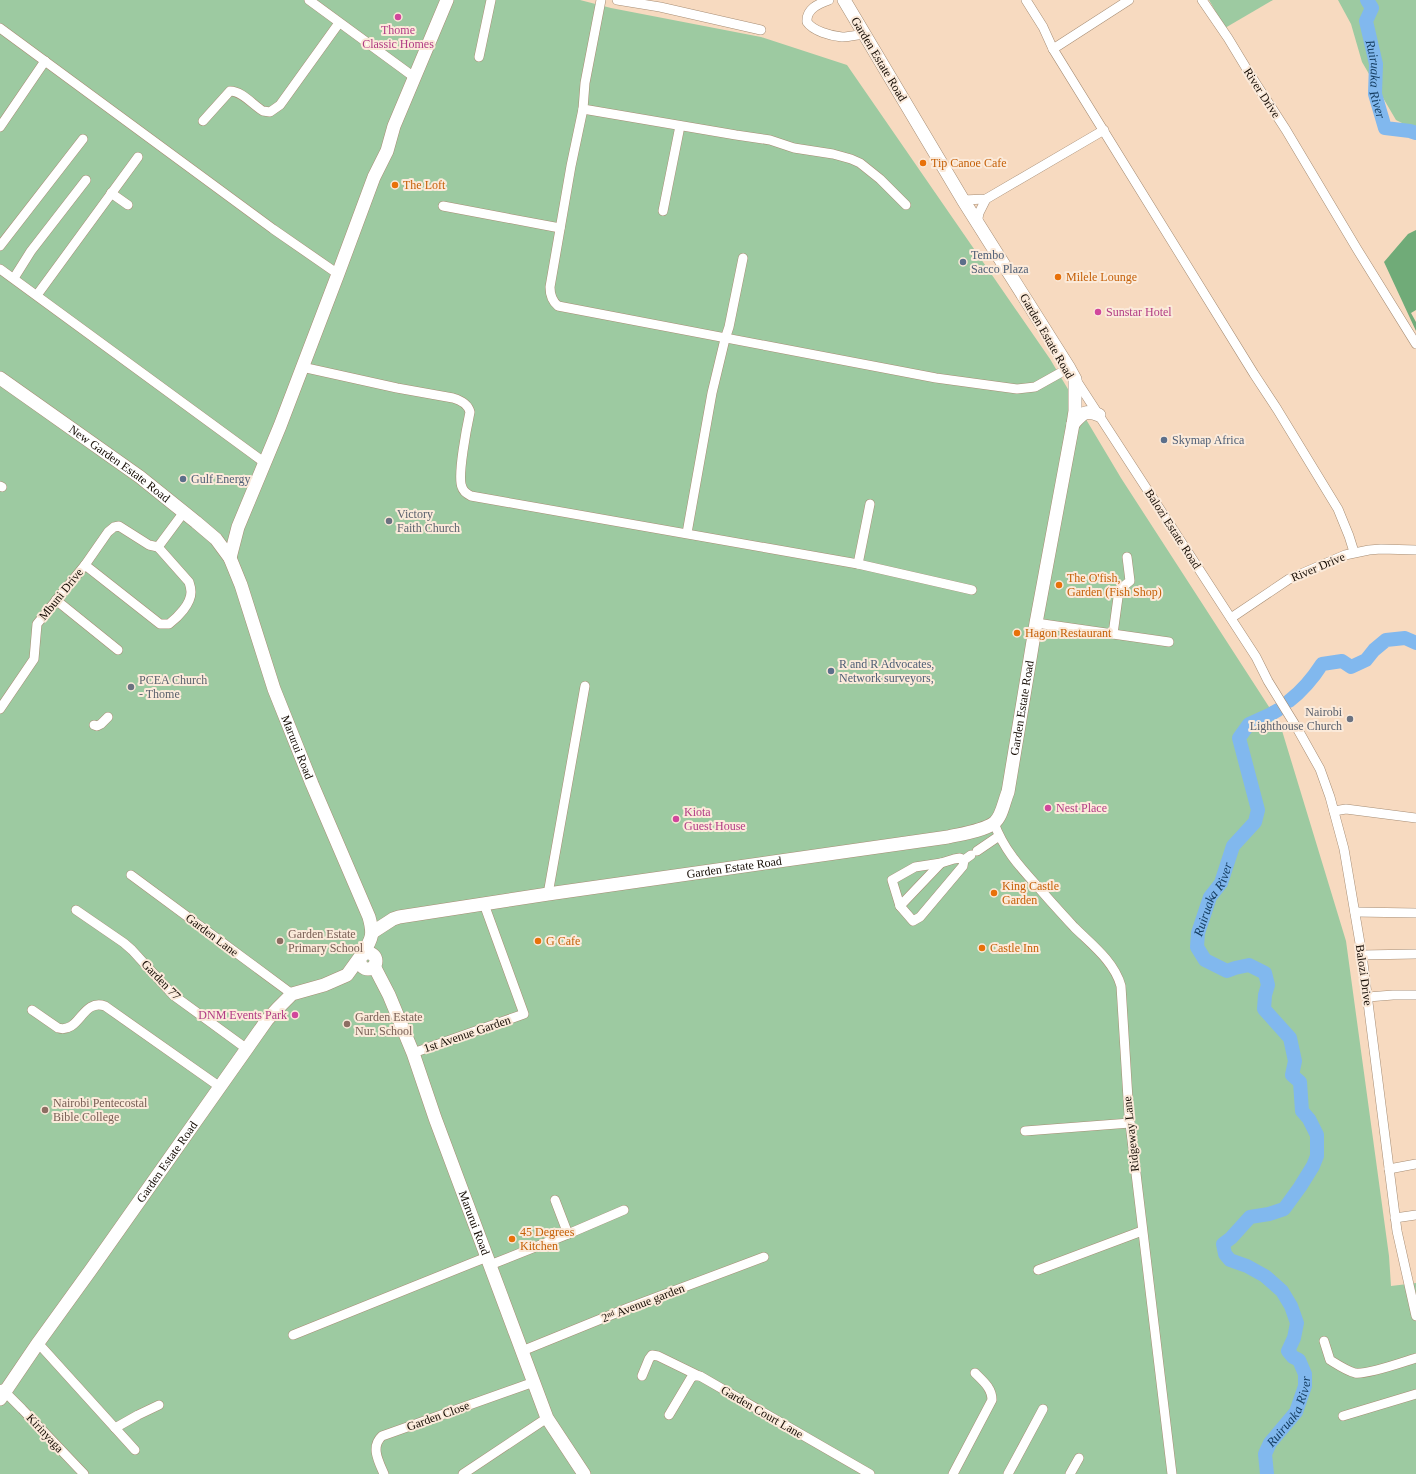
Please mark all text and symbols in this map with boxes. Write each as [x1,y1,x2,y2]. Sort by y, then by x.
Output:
marker: Thome Classic Homes [393,12,403,22]
street label: Garden Estate Road [848,14,910,104]
place label: Thome Classic Homes [362,23,434,51]
water label: Ruiruaka River [1363,37,1390,121]
street label: River Drive [1241,65,1283,121]
place label: Tip Canoe Cafe [931,156,1007,170]
marker: Tip Canoe Cafe [918,158,928,168]
place label: The Loft [403,178,446,192]
marker: The Loft [390,180,400,190]
place label: Tembo Sacco Plaza [971,248,1029,276]
marker: Tembo Sacco Plaza [958,257,968,267]
place label: Milele Lounge [1066,270,1137,284]
marker: Milele Lounge [1053,272,1063,282]
street label: Garden Estate Road [1017,291,1077,381]
place label: Sunstar Hotel [1106,305,1172,319]
marker: Sunstar Hotel [1093,307,1103,317]
street label: New Garden Estate Road [66,422,173,505]
place label: Skymap Africa [1172,433,1245,447]
marker: Skymap Africa [1159,435,1169,445]
place label: Gulf Energy [191,472,250,486]
marker: Gulf Energy [178,474,188,484]
street label: Balozi Estate Road [1142,487,1204,571]
place label: Victory Faith Church [397,507,460,535]
marker: Victory Faith Church [384,516,394,526]
street label: River Drive [1289,549,1347,585]
street label: Mbuni Drive [36,565,86,623]
place label: The O'fish, Garden (Fish Shop) [1067,571,1162,599]
marker: The O'fish, Garden (Fish Shop) [1054,580,1064,590]
place label: Hagon Restaurant [1025,626,1112,640]
marker: Hagon Restaurant [1012,628,1022,638]
place label: R and R Advocates, Network surveyors, [839,657,934,685]
street label: Garden Estate Road [1007,659,1037,756]
marker: R and R Advocates, Network surveyors, [826,666,836,676]
place label: PCEA Church - Thome [139,673,207,701]
marker: PCEA Church - Thome [126,682,136,692]
place label: Nairobi Lighthouse Church [1250,705,1343,733]
street label: Marurui Road [278,713,316,781]
marker: Nairobi Lighthouse Church [1345,714,1355,724]
place label: Nest Place [1056,801,1107,815]
marker: Nest Place [1043,803,1053,813]
place label: Kiota Guest House [684,805,746,833]
marker: Kiota Guest House [671,814,681,824]
street label: Garden Estate Road [686,854,783,881]
water label: Ruiruaka River [1190,860,1235,939]
place label: King Castle Garden [1002,879,1059,907]
marker: King Castle Garden [989,888,999,898]
street label: Garden Lane [183,911,241,959]
place label: Garden Estate Primary School [288,927,364,955]
place label: G Cafe [546,934,580,948]
marker: Garden Estate Primary School [275,936,285,946]
marker: G Cafe [533,936,543,946]
place label: Castle Inn [990,941,1039,955]
marker: Castle Inn [977,943,987,953]
street label: Balozi Drive [1353,943,1375,1007]
street label: Garden 77 [138,957,184,1003]
place label: DNM Events Park [198,1008,287,1022]
marker: DNM Events Park [290,1010,300,1020]
place label: Garden Estate Nur. School [355,1010,423,1038]
street label: 1st Avenue Garden [422,1013,512,1055]
marker: Garden Estate Nur. School [342,1019,352,1029]
place label: Nairobi Pentecostal Bible College [53,1096,148,1124]
street label: Ridgeway Lane [1120,1096,1142,1172]
marker: Nairobi Pentecostal Bible College [40,1105,50,1115]
street label: Garden Estate Road [134,1119,200,1205]
street label: Marurui Road [456,1189,493,1257]
place label: 45 Degrees Kitchen [520,1225,575,1253]
marker: 45 Degrees Kitchen [507,1234,517,1244]
street label: 2ⁿᵈ Avenue garden [599,1281,687,1325]
water label: Ruiruaka River [1262,1375,1313,1450]
street label: Garden Court Lane [718,1383,806,1441]
street label: Garden Close [405,1398,471,1434]
street label: Kirinyaga [24,1411,67,1456]

